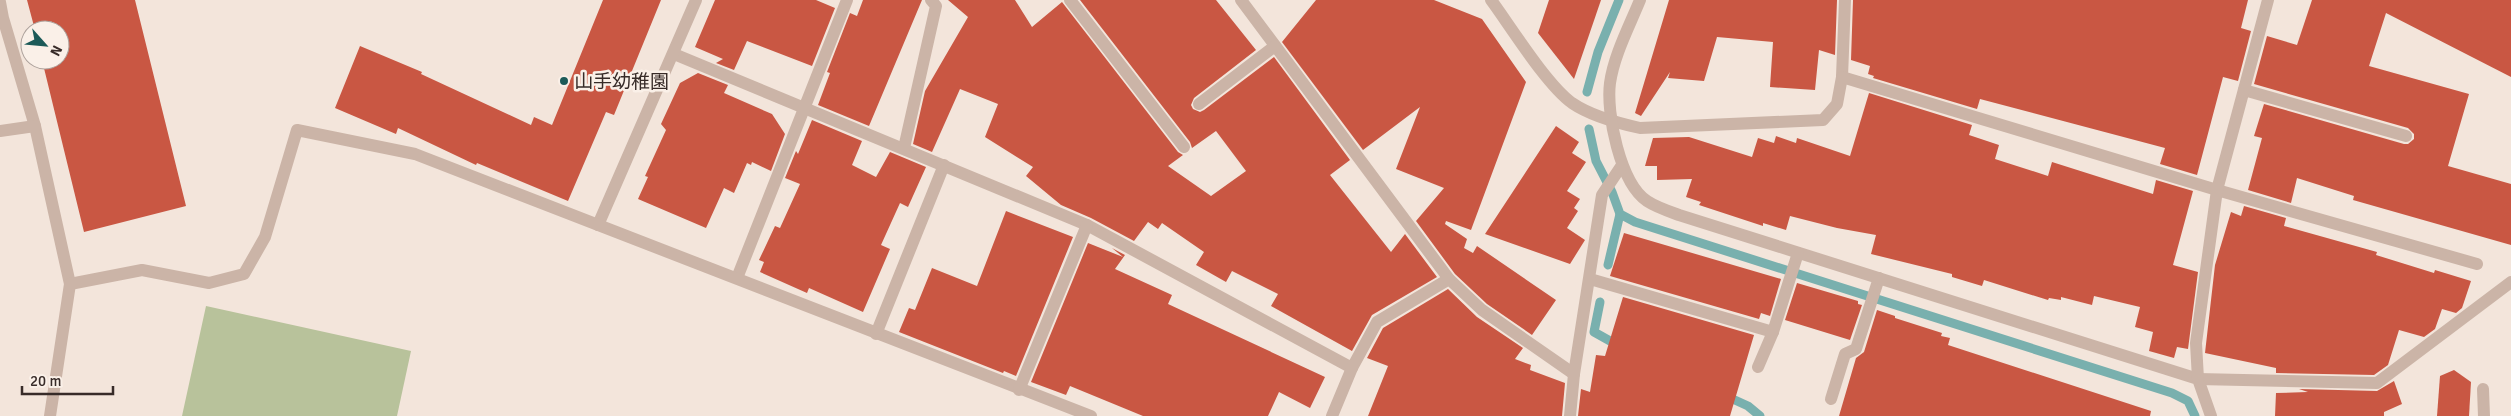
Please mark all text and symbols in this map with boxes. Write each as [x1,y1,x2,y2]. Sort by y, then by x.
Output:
north arrow [20,20,70,70]
text: N [46,42,66,59]
place label: 山手幼稚園 [574,70,669,94]
marker: 山手幼稚園 [558,75,570,87]
scale bar [22,364,114,396]
text: 20 m [30,372,61,390]

